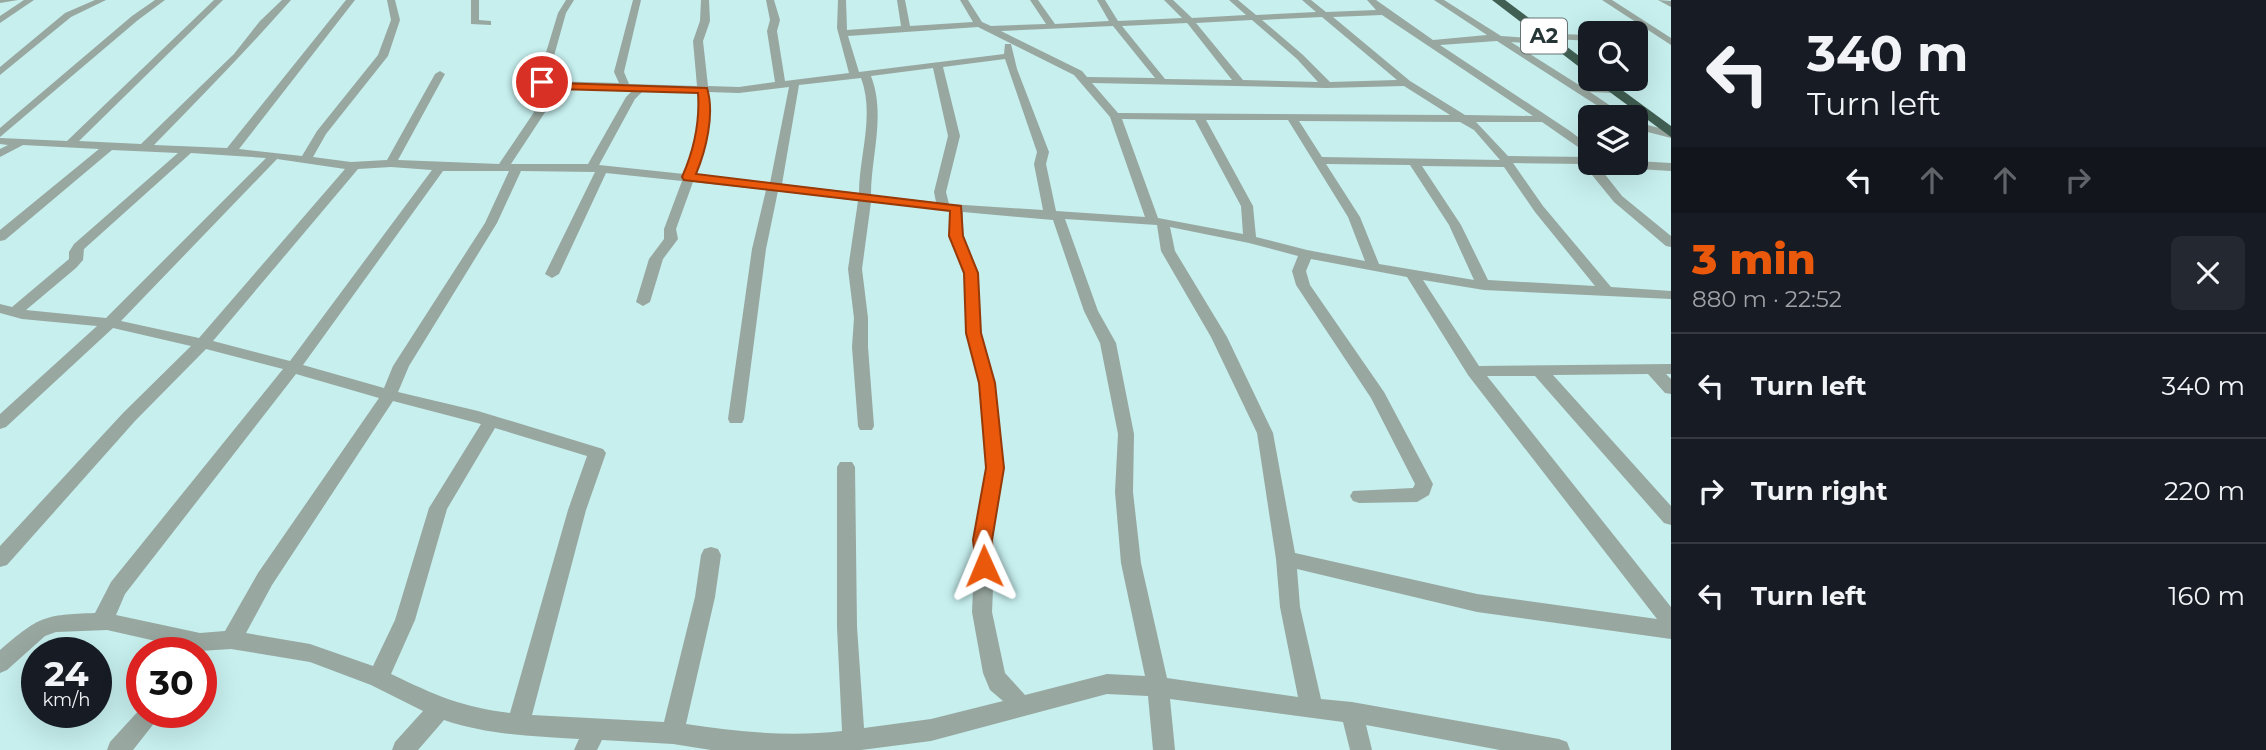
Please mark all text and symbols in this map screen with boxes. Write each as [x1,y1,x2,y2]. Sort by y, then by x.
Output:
road number: A2 [1521,19,1567,54]
map controls [1578,21,1648,175]
button: search [1578,21,1648,91]
text: 340 m [1807,24,1968,83]
icon: left [1692,28,1783,119]
pin [512,52,572,112]
icon: arrive [523,63,561,101]
text: Turn left [1807,84,1941,123]
button: layers [1578,105,1648,175]
icon: left [1840,161,1878,199]
icon: ahead [1913,161,1951,199]
icon: ahead [1986,161,2024,199]
icon: right [2059,161,2097,199]
text: 3 min [1692,233,1816,285]
button: close [2171,236,2245,310]
text: 880 m · 22:52 [1692,285,1842,313]
icon: left [1692,367,1730,405]
text: Turn left [1751,370,1867,402]
text: 340 m [2162,370,2245,402]
icon: right [1692,472,1730,510]
text: Turn right [1751,475,1887,507]
text: 220 m [2164,475,2245,507]
position arrow [947,529,1021,603]
icon: left [1692,577,1730,615]
text: Turn left [1751,580,1867,612]
text: 160 m [2168,580,2245,612]
speed limit sign: 30 [126,637,217,728]
text: 24 [44,652,89,695]
text: km/h [42,689,91,711]

